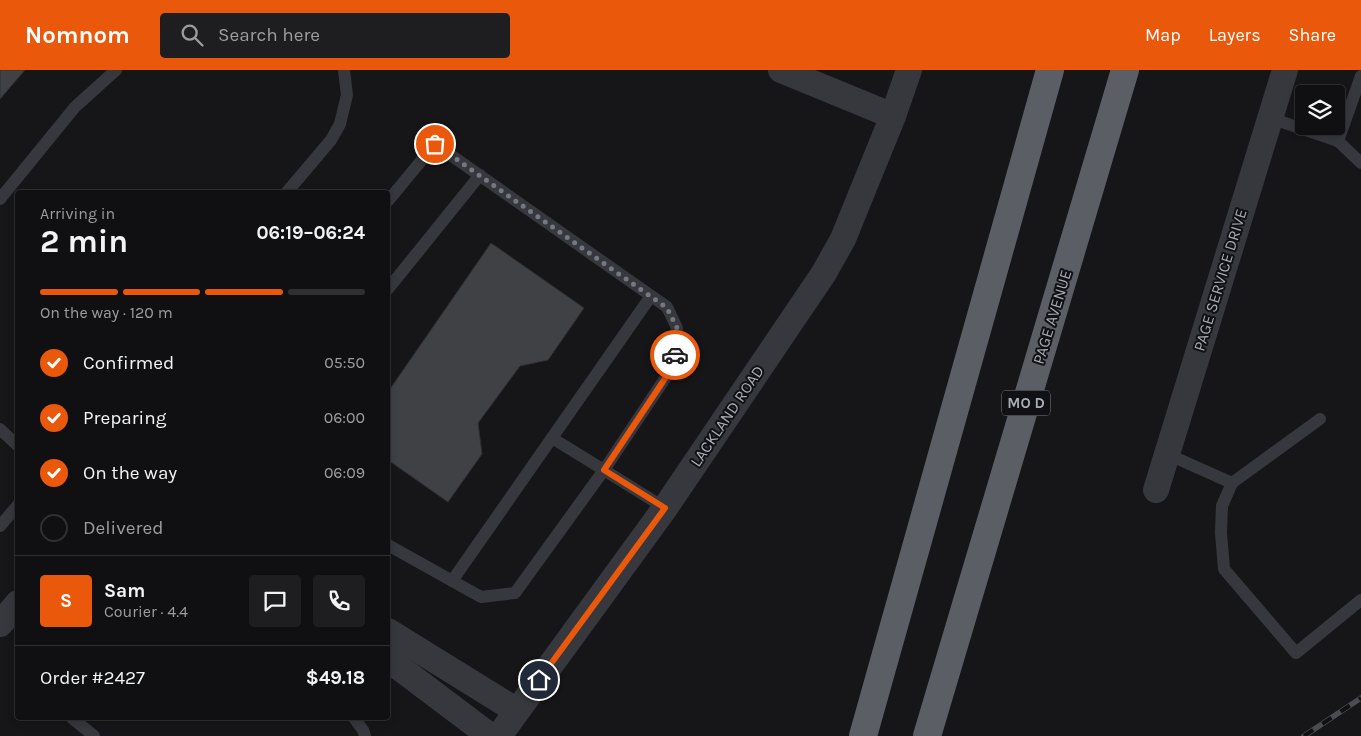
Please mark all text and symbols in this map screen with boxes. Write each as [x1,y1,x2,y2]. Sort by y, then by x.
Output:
search box [160,13,510,58]
text: Nomnom [25,21,130,49]
icon: search [178,21,206,49]
text: Search here [218,24,320,46]
text: Map [1145,24,1181,46]
text: Layers [1209,24,1261,46]
text: Share [1289,24,1336,46]
map controls [1295,85,1345,135]
button: layers [1295,85,1345,135]
pin [414,123,456,165]
icon: bag [421,130,449,158]
text: Arriving in [40,204,115,223]
street label: PAGE SERVICE DRIVE [1189,207,1251,353]
text: 06:19–06:24 [257,222,365,244]
text: 2 min [40,223,128,260]
street label: PAGE AVENUE [1029,268,1075,366]
text: On the way · 120 m [40,303,173,322]
courier [650,330,700,380]
icon: car [661,341,689,369]
icon: check [40,349,68,377]
text: Confirmed [83,352,174,374]
text: 05:50 [324,353,365,372]
street label: LACKLAND ROAD [686,362,768,470]
road number: MO D [1002,390,1050,416]
icon: check [40,404,68,432]
text: Preparing [83,407,166,429]
text: 06:00 [324,408,365,427]
icon: check [40,459,68,487]
text: On the way [83,462,177,484]
text: 06:09 [324,463,365,482]
text: Delivered [83,517,163,539]
button: chat [249,575,301,627]
button: phone [313,575,365,627]
text: Sam [104,580,145,602]
text: S [60,590,72,612]
text: Courier · 4.4 [104,602,188,621]
pin [518,659,560,701]
icon: home [525,666,553,694]
text: Order #2427 [40,667,145,689]
text: $49.18 [306,667,365,689]

